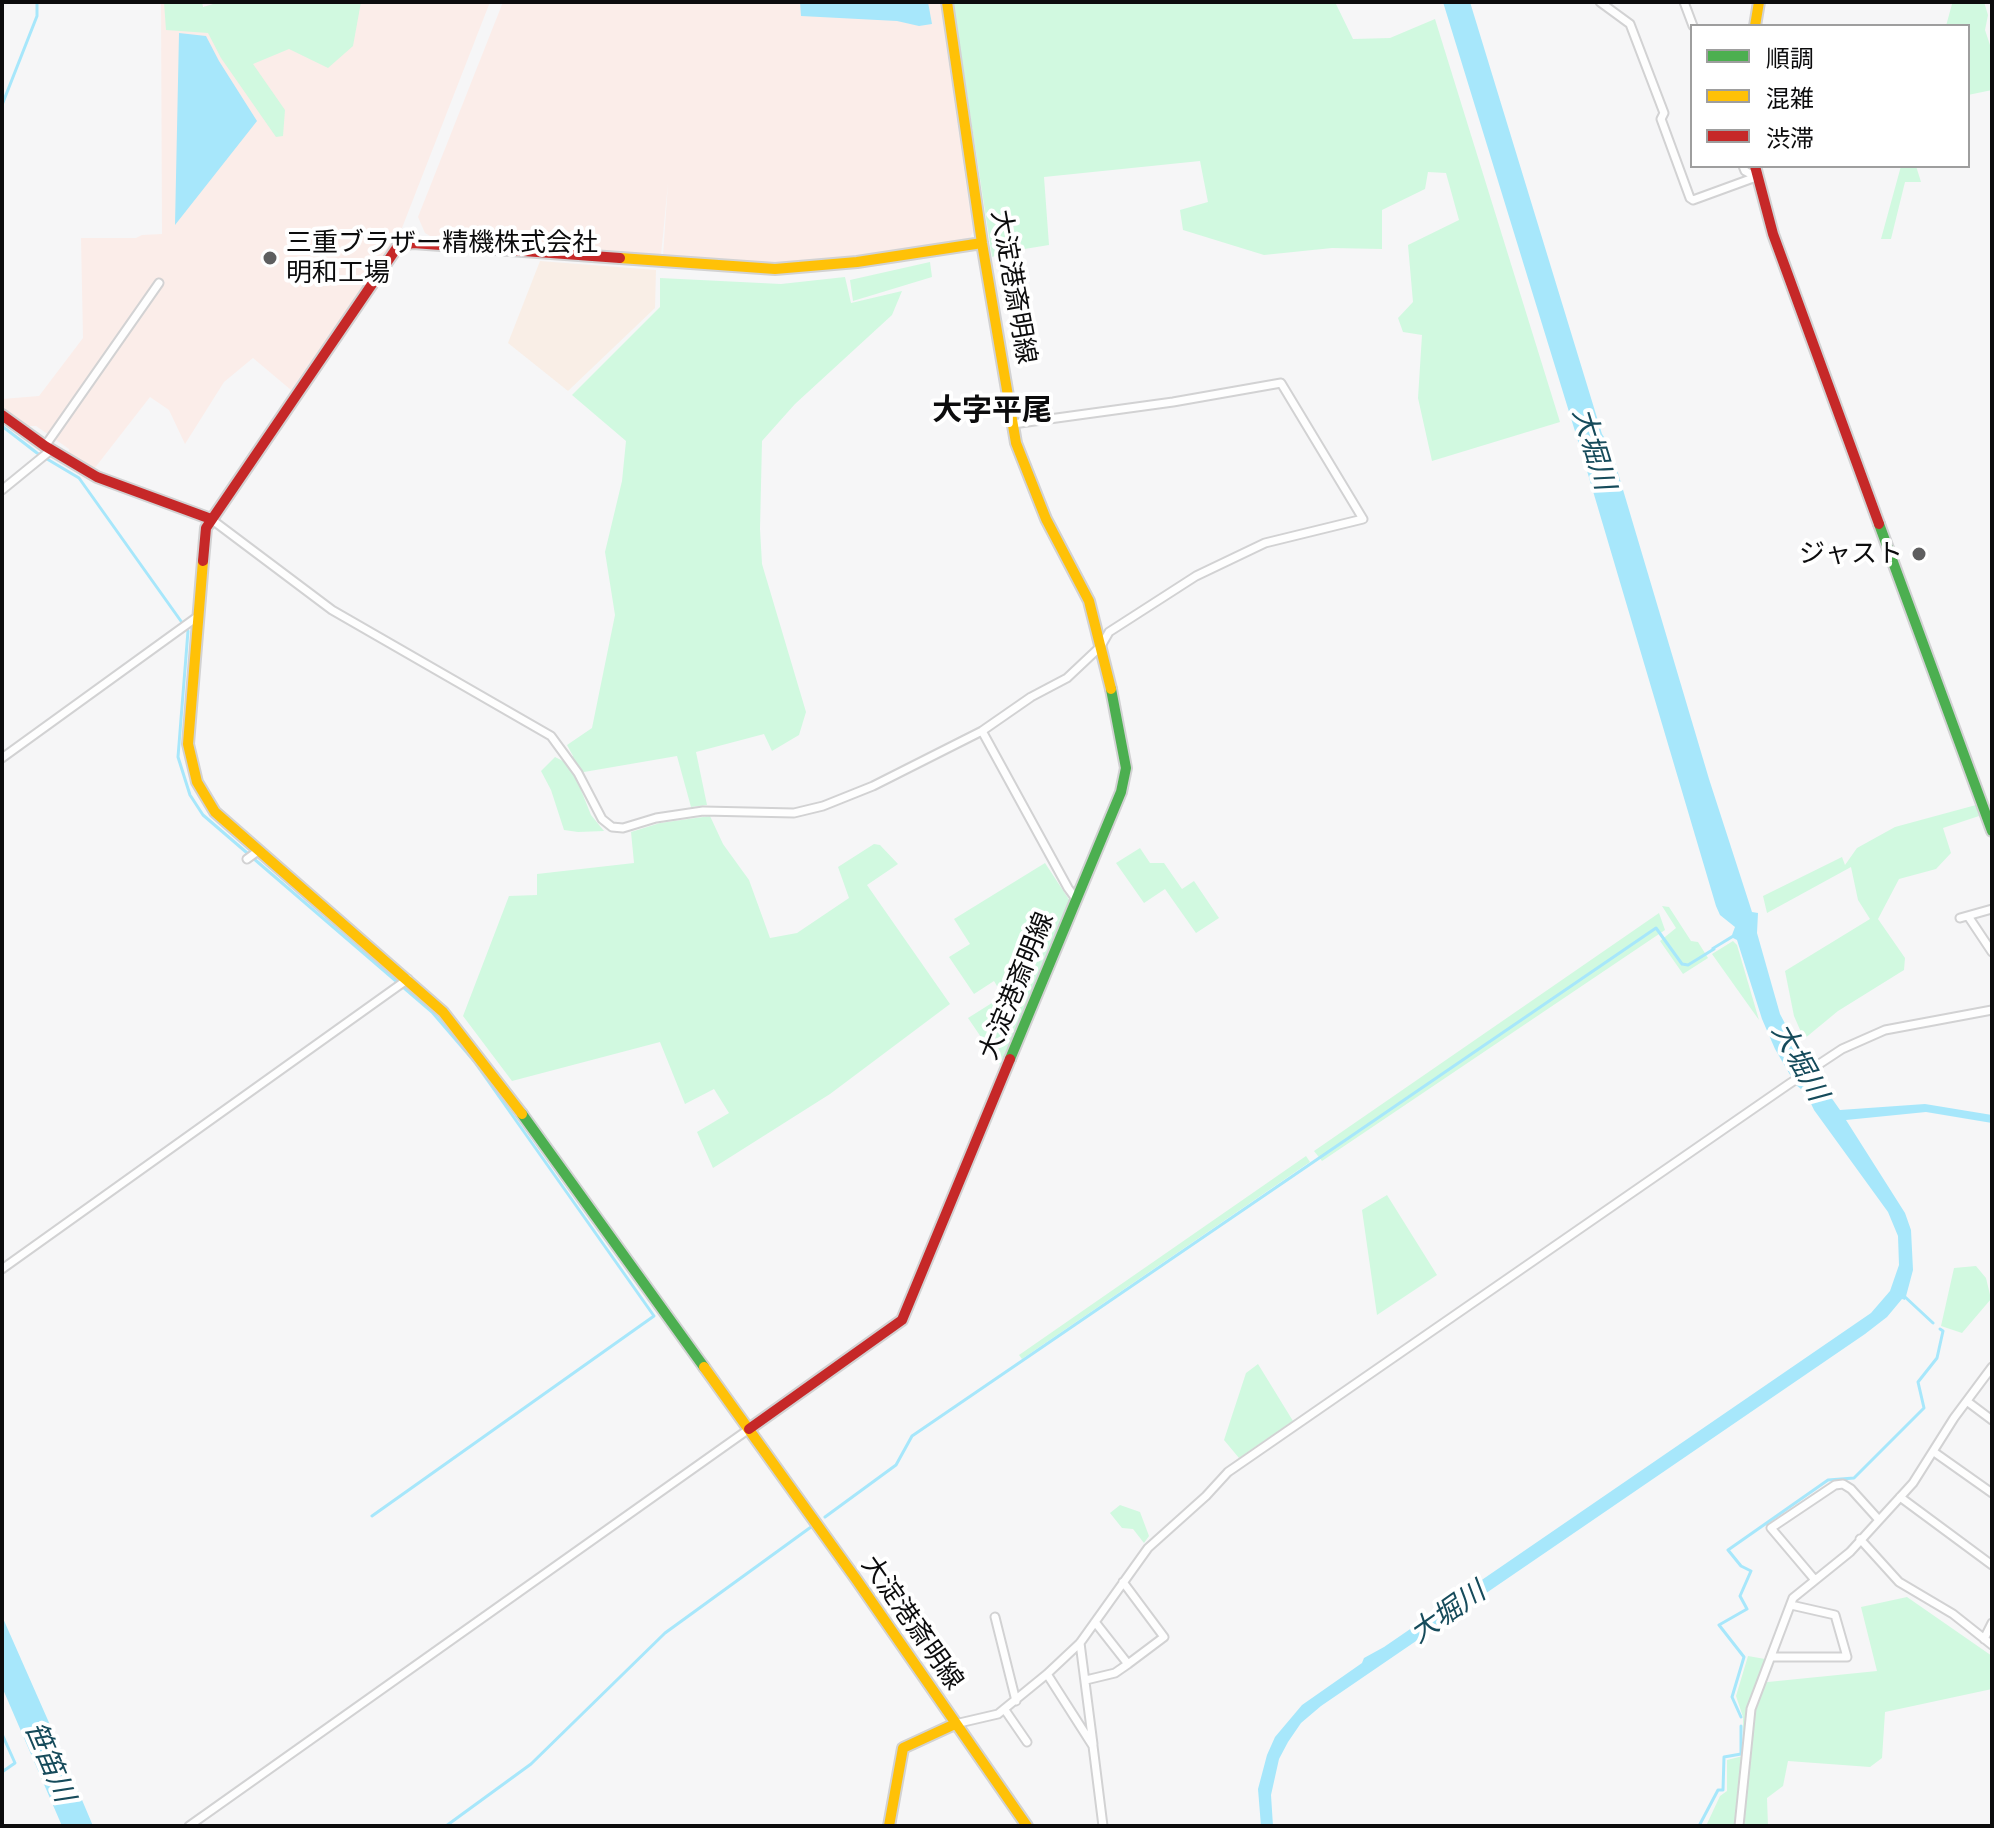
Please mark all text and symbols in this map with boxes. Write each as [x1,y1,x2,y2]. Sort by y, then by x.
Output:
legend [1690,24,1970,168]
text: 順調 [1766,39,1814,74]
text: 混雑 [1766,79,1814,114]
text: 渋滞 [1766,119,1814,154]
street label: 大淀港斎明線 [984,207,1042,367]
place label: 三重ブラザー精機株式会社 明和工場 [286,227,598,288]
marker: 三重ブラザー精機株式会社 明和工場 [261,249,279,267]
district label: 大字平尾 [932,393,1052,429]
water label: 大堀川 [1565,404,1621,494]
place label: ジャスト [1799,538,1903,570]
marker: ジャスト [1910,545,1928,563]
street label: 大淀港斎明線 [973,908,1061,1064]
water label: 大堀川 [1764,1017,1834,1107]
street label: 大淀港斎明線 [854,1550,970,1696]
water label: 大堀川 [1404,1575,1492,1651]
water label: 笹笛川 [17,1717,81,1807]

